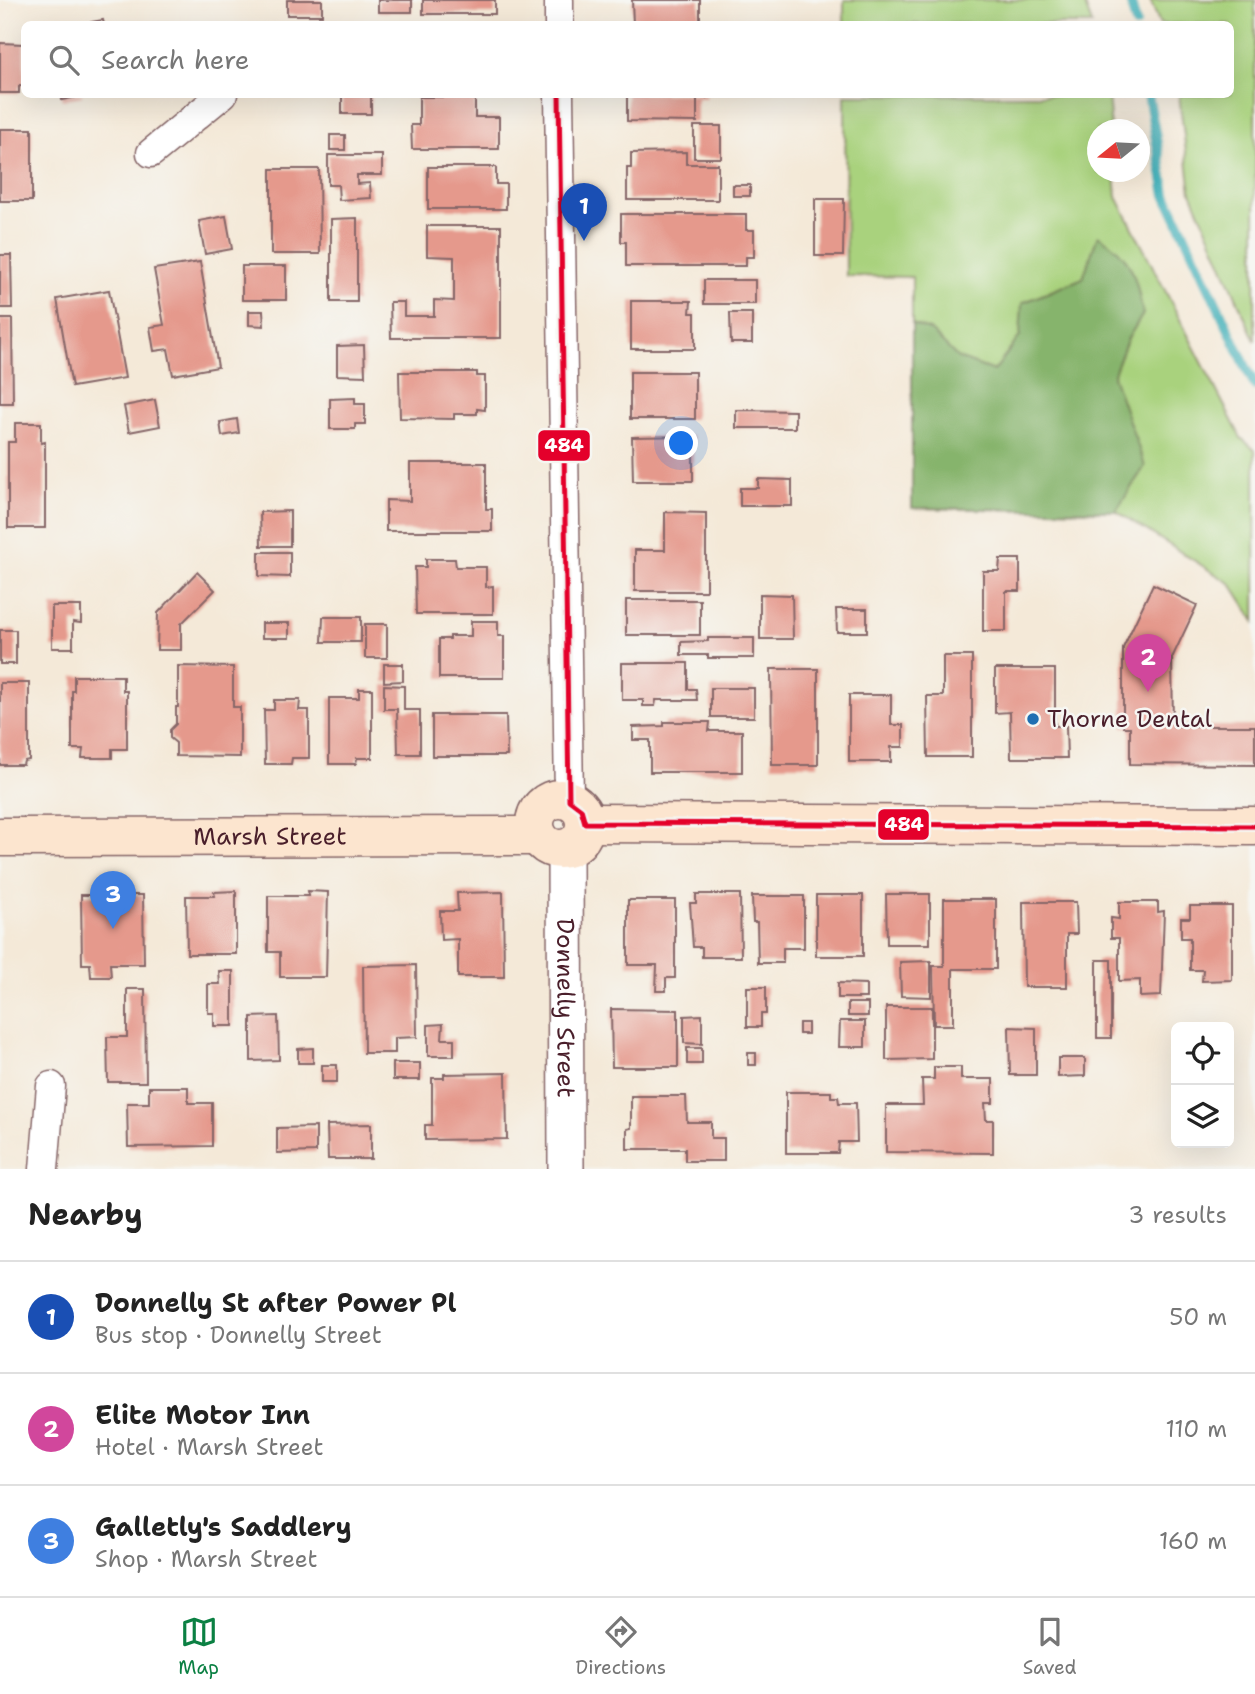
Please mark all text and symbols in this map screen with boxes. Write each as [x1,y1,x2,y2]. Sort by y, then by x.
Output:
search box [21,21,1234,98]
icon: search [45,41,83,79]
text: Search here [101,42,250,77]
north arrow [1087,119,1150,182]
pin: 1 [561,183,607,241]
your location [664,426,698,460]
line badge: 484 [537,429,591,462]
text: 484 [544,433,584,458]
pin: 2 [1125,634,1171,692]
place label: Thorne Dental [1047,703,1213,735]
marker: Thorne Dental [1025,711,1041,727]
line badge: 484 [877,808,930,841]
text: 484 [884,812,924,837]
street label: Marsh Street [193,820,347,853]
pin: 3 [90,871,136,929]
street label: Donnelly Street [549,918,582,1098]
map controls [1171,1022,1234,1148]
button: locate [1171,1022,1234,1085]
button: layers [1171,1085,1234,1148]
text: Nearby [28,1194,143,1235]
text: 3 results [1128,1200,1227,1230]
text: Donnelly St after Power Pl [95,1285,457,1320]
text: 1 [46,1302,56,1332]
text: 50 m [1169,1302,1227,1332]
text: Bus stop · Donnelly Street [95,1320,382,1350]
text: Elite Motor Inn [95,1397,310,1432]
text: 2 [43,1414,59,1444]
text: 110 m [1165,1414,1227,1444]
text: Hotel · Marsh Street [95,1432,324,1462]
text: Galletly's Saddlery [95,1509,352,1544]
text: 3 [43,1526,59,1556]
text: 160 m [1159,1526,1227,1556]
text: Shop · Marsh Street [95,1544,318,1574]
tab: Map [178,1613,219,1680]
tab: Directions [576,1613,666,1680]
tab: Saved [1023,1613,1077,1680]

